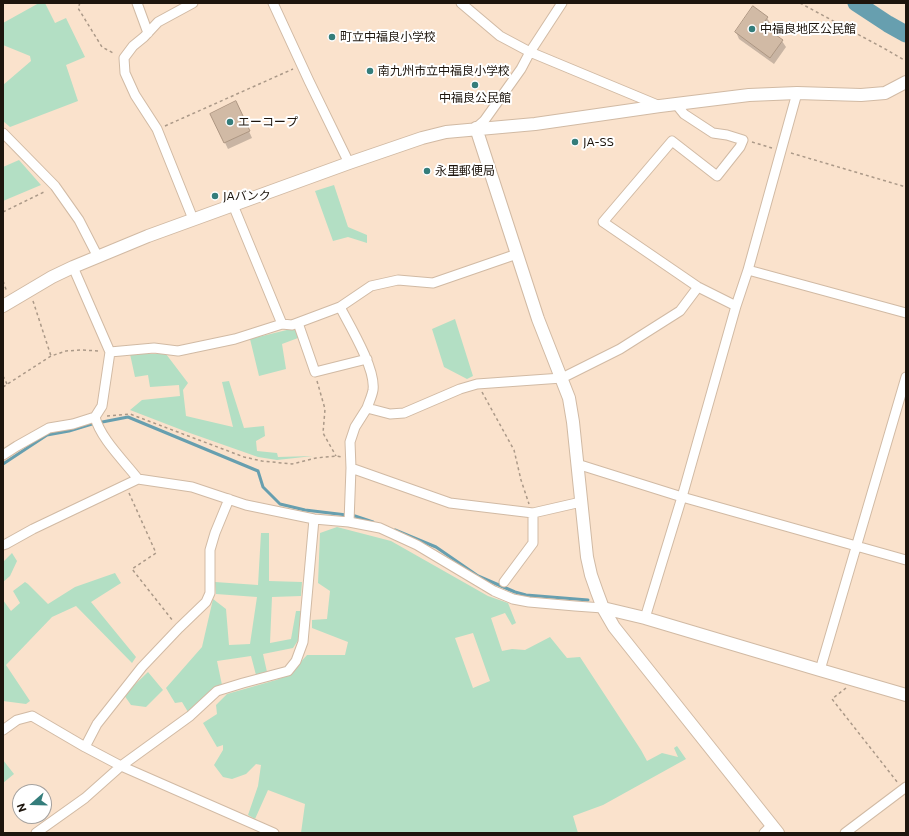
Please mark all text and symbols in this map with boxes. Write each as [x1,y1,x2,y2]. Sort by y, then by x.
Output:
place label: 中福良地区公民館 [760,22,856,36]
marker: 中福良地区公民館 [747,24,757,34]
place label: 町立中福良小学校 [340,30,436,44]
marker: 町立中福良小学校 [327,32,337,42]
place label: 南九州市立中福良小学校 [378,64,510,78]
marker: 南九州市立中福良小学校 [365,66,375,76]
marker: 中福良公民館 [470,80,480,90]
place label: 中福良公民館 [439,91,511,105]
place label: エーコープ [238,115,298,129]
marker: エーコープ [225,117,235,127]
place label: JA-SS [583,135,614,149]
marker: JA-SS [570,137,580,147]
place label: 永里郵便局 [435,164,495,178]
marker: 永里郵便局 [422,166,432,176]
place label: JAバンク [223,189,271,203]
marker: JAバンク [210,191,220,201]
north arrow [12,784,52,824]
text: N [14,802,29,814]

